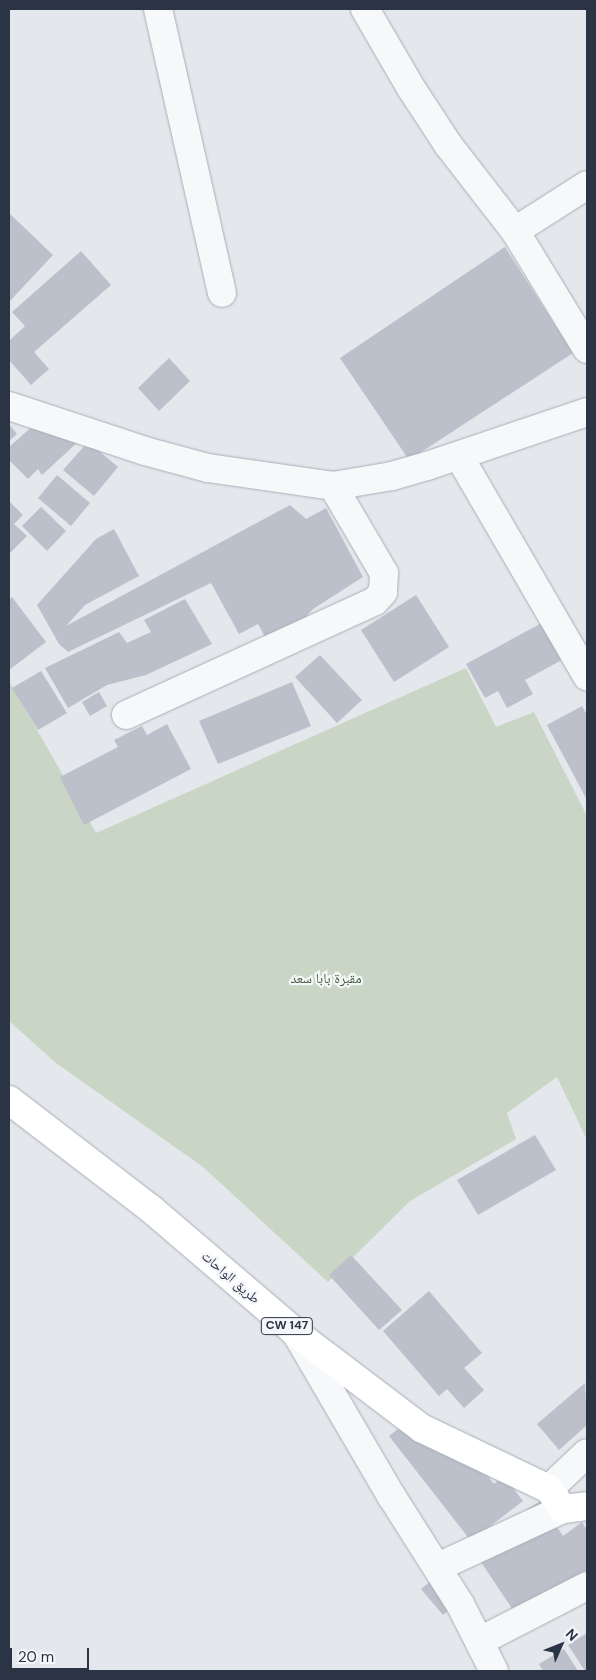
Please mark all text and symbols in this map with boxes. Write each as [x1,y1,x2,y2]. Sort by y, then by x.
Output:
park label: مقبرة بابا سعد [290,970,362,986]
street label: طريق الواحات [198,1247,264,1307]
road number: CW 147 [261,1316,313,1335]
north arrow [536,1620,586,1670]
text: N [562,1625,582,1645]
scale bar [12,1638,91,1670]
text: 20 m [18,1647,54,1667]

